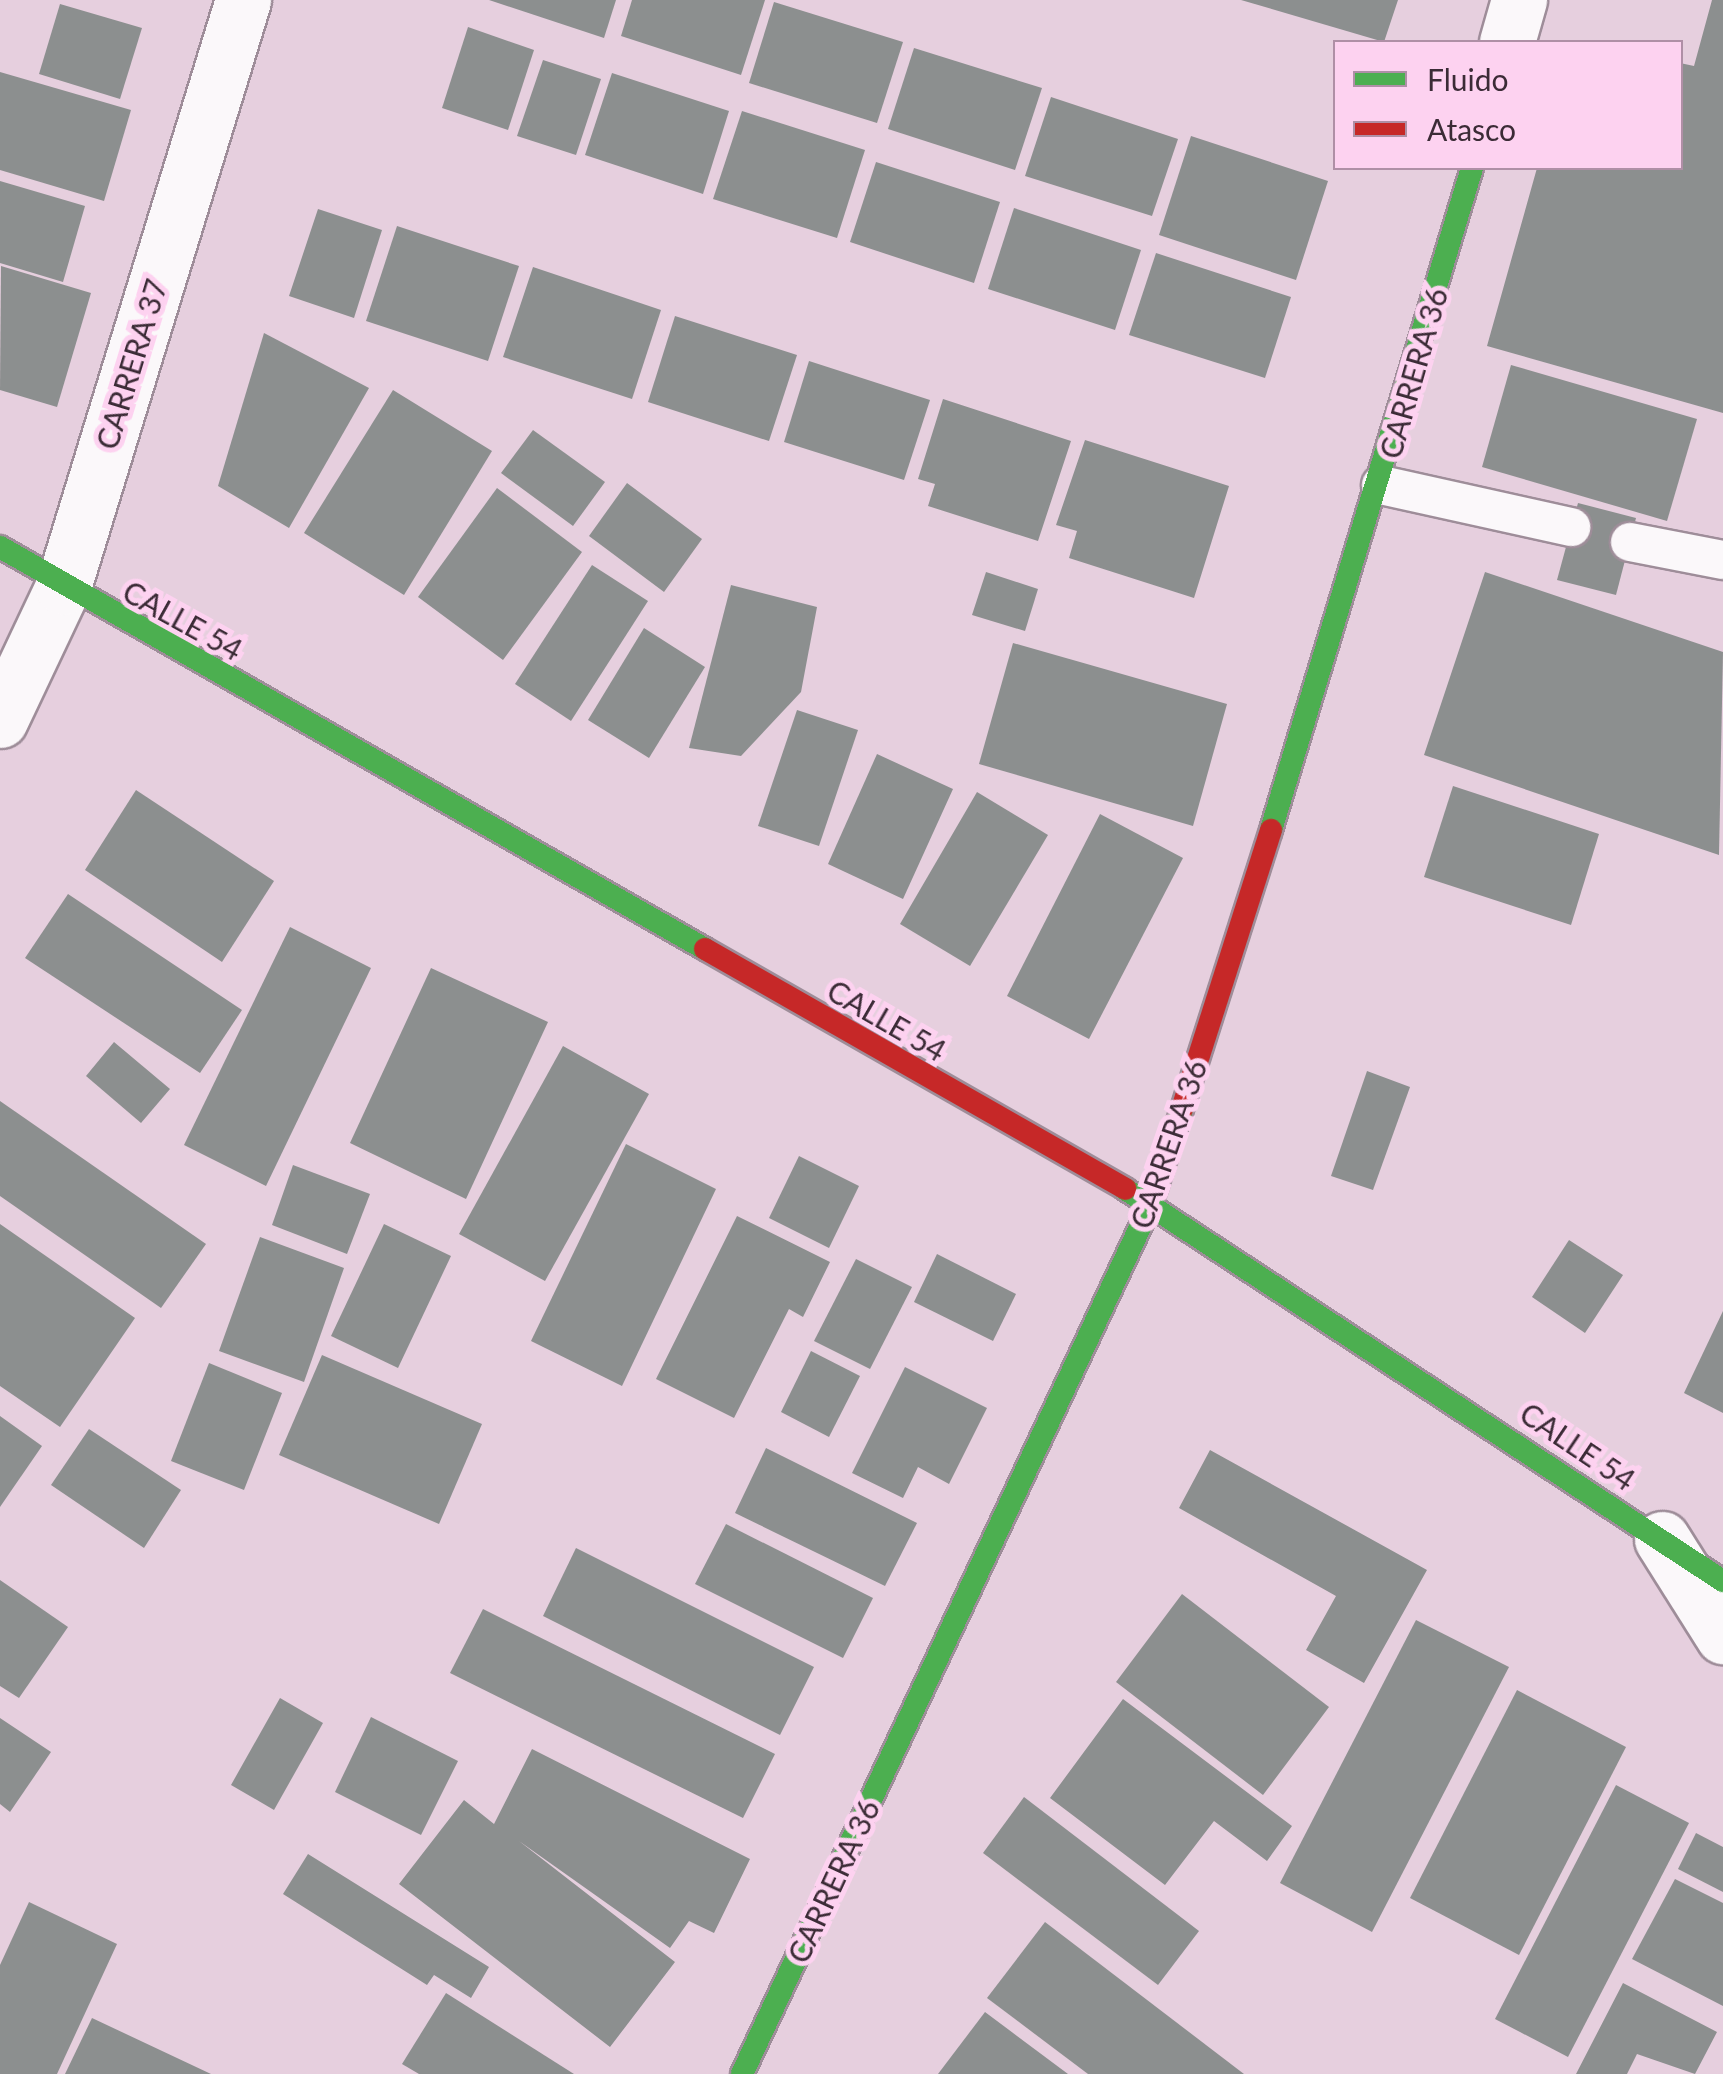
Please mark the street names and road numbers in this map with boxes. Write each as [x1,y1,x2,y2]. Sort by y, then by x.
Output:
street label: CARRERA 37 [88,274,174,454]
street label: CARRERA 36 [1371,283,1455,463]
street label: CALLE 54 [117,573,249,667]
street label: CALLE 54 [821,972,953,1068]
street label: CARRERA 36 [1122,1055,1214,1233]
street label: CALLE 54 [1514,1394,1642,1498]
street label: CARRERA 36 [779,1793,887,1969]

